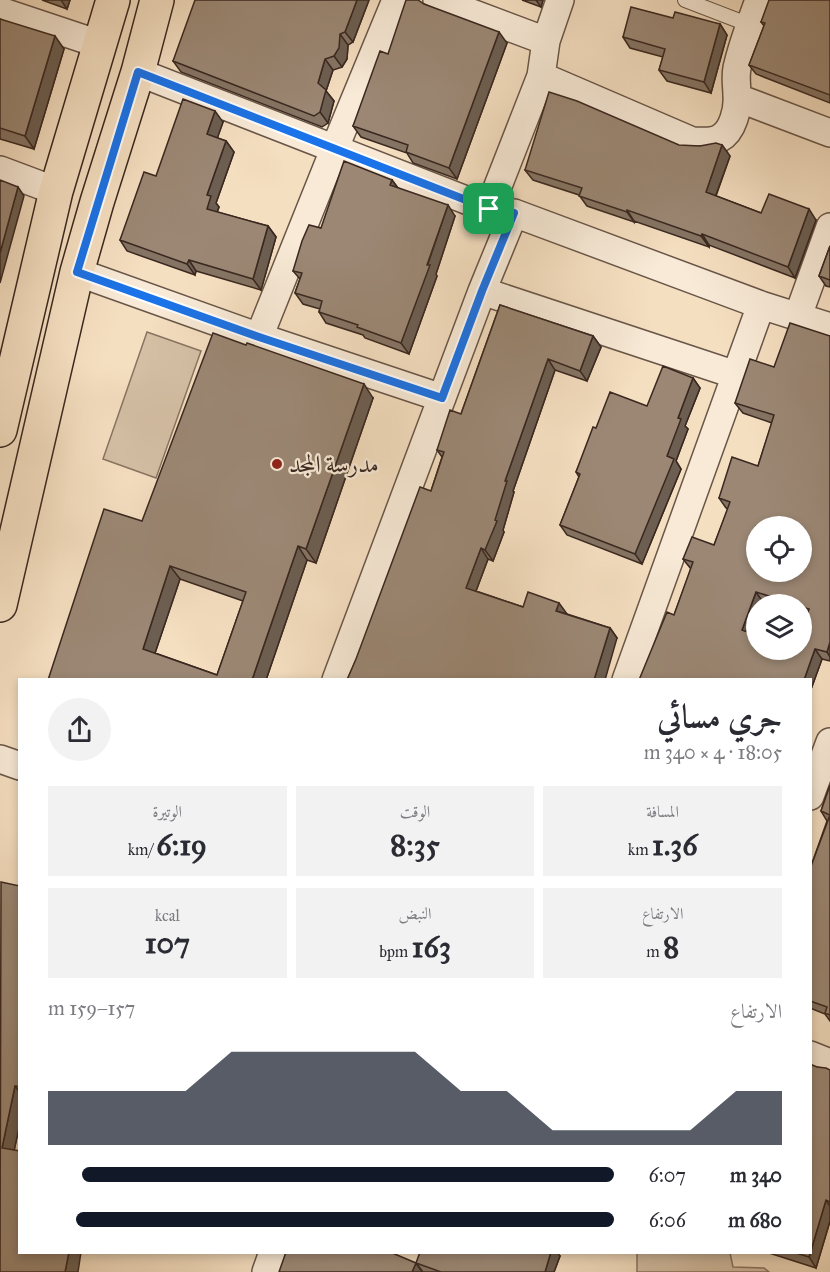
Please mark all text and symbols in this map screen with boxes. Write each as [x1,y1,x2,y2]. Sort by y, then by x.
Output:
pin [463,183,514,234]
icon: arrive [472,192,505,225]
place label: مدرسة المجد [289,449,379,479]
marker: مدرسة المجد [270,457,284,471]
map controls [746,516,812,660]
button: locate [746,516,812,582]
button: layers [746,594,812,660]
text: جري مسائي [657,697,782,737]
button: share [48,698,111,761]
text: 18:05 · 4 × 340 m [644,740,782,764]
text: الوتيرة [153,802,182,821]
text: الوقت [400,802,430,821]
text: المسافة [646,802,679,821]
text: 6:19 [156,827,207,863]
text: 8:35 [390,827,440,863]
text: 1.36 [652,827,698,863]
text: /km [128,840,156,859]
text: km [628,840,652,859]
text: النبض [399,904,432,923]
text: الارتفاع [642,904,683,923]
text: kcal [155,906,180,925]
text: 107 [145,925,190,961]
text: 163 [412,929,451,965]
text: 8 [663,929,679,965]
text: bpm [379,942,412,961]
text: m [646,942,663,961]
text: 157–159 m [48,996,135,1020]
text: الارتفاع [730,999,782,1023]
text: 6:07 [648,1163,686,1187]
text: 340 m [730,1163,782,1187]
text: 6:06 [649,1208,686,1232]
text: 680 m [728,1208,782,1232]

